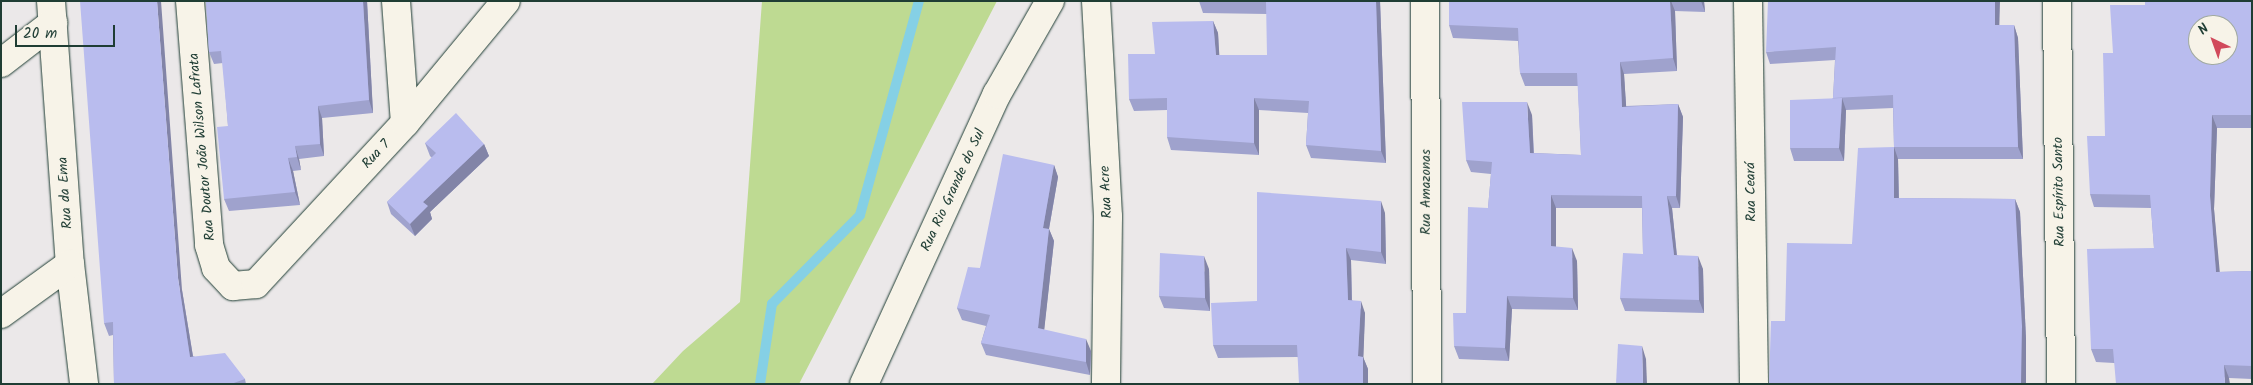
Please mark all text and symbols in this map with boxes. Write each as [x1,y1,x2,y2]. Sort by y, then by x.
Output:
scale bar [18,15,118,47]
north arrow [2188,15,2238,65]
text: N [2193,18,2214,41]
text: 20 m [23,22,57,46]
street label: Rua Doutor João Wilson Lafrata [185,52,219,242]
street label: Rua Rio Grande do Sul [917,126,989,254]
street label: Rua 7 [358,136,394,172]
street label: Rua Espírito Santo [2050,137,2068,247]
street label: Rua Amazonas [1418,149,1434,235]
street label: Rua da Ema [54,156,76,230]
street label: Rua Ceará [1742,162,1760,222]
street label: Rua Acre [1096,165,1116,219]

